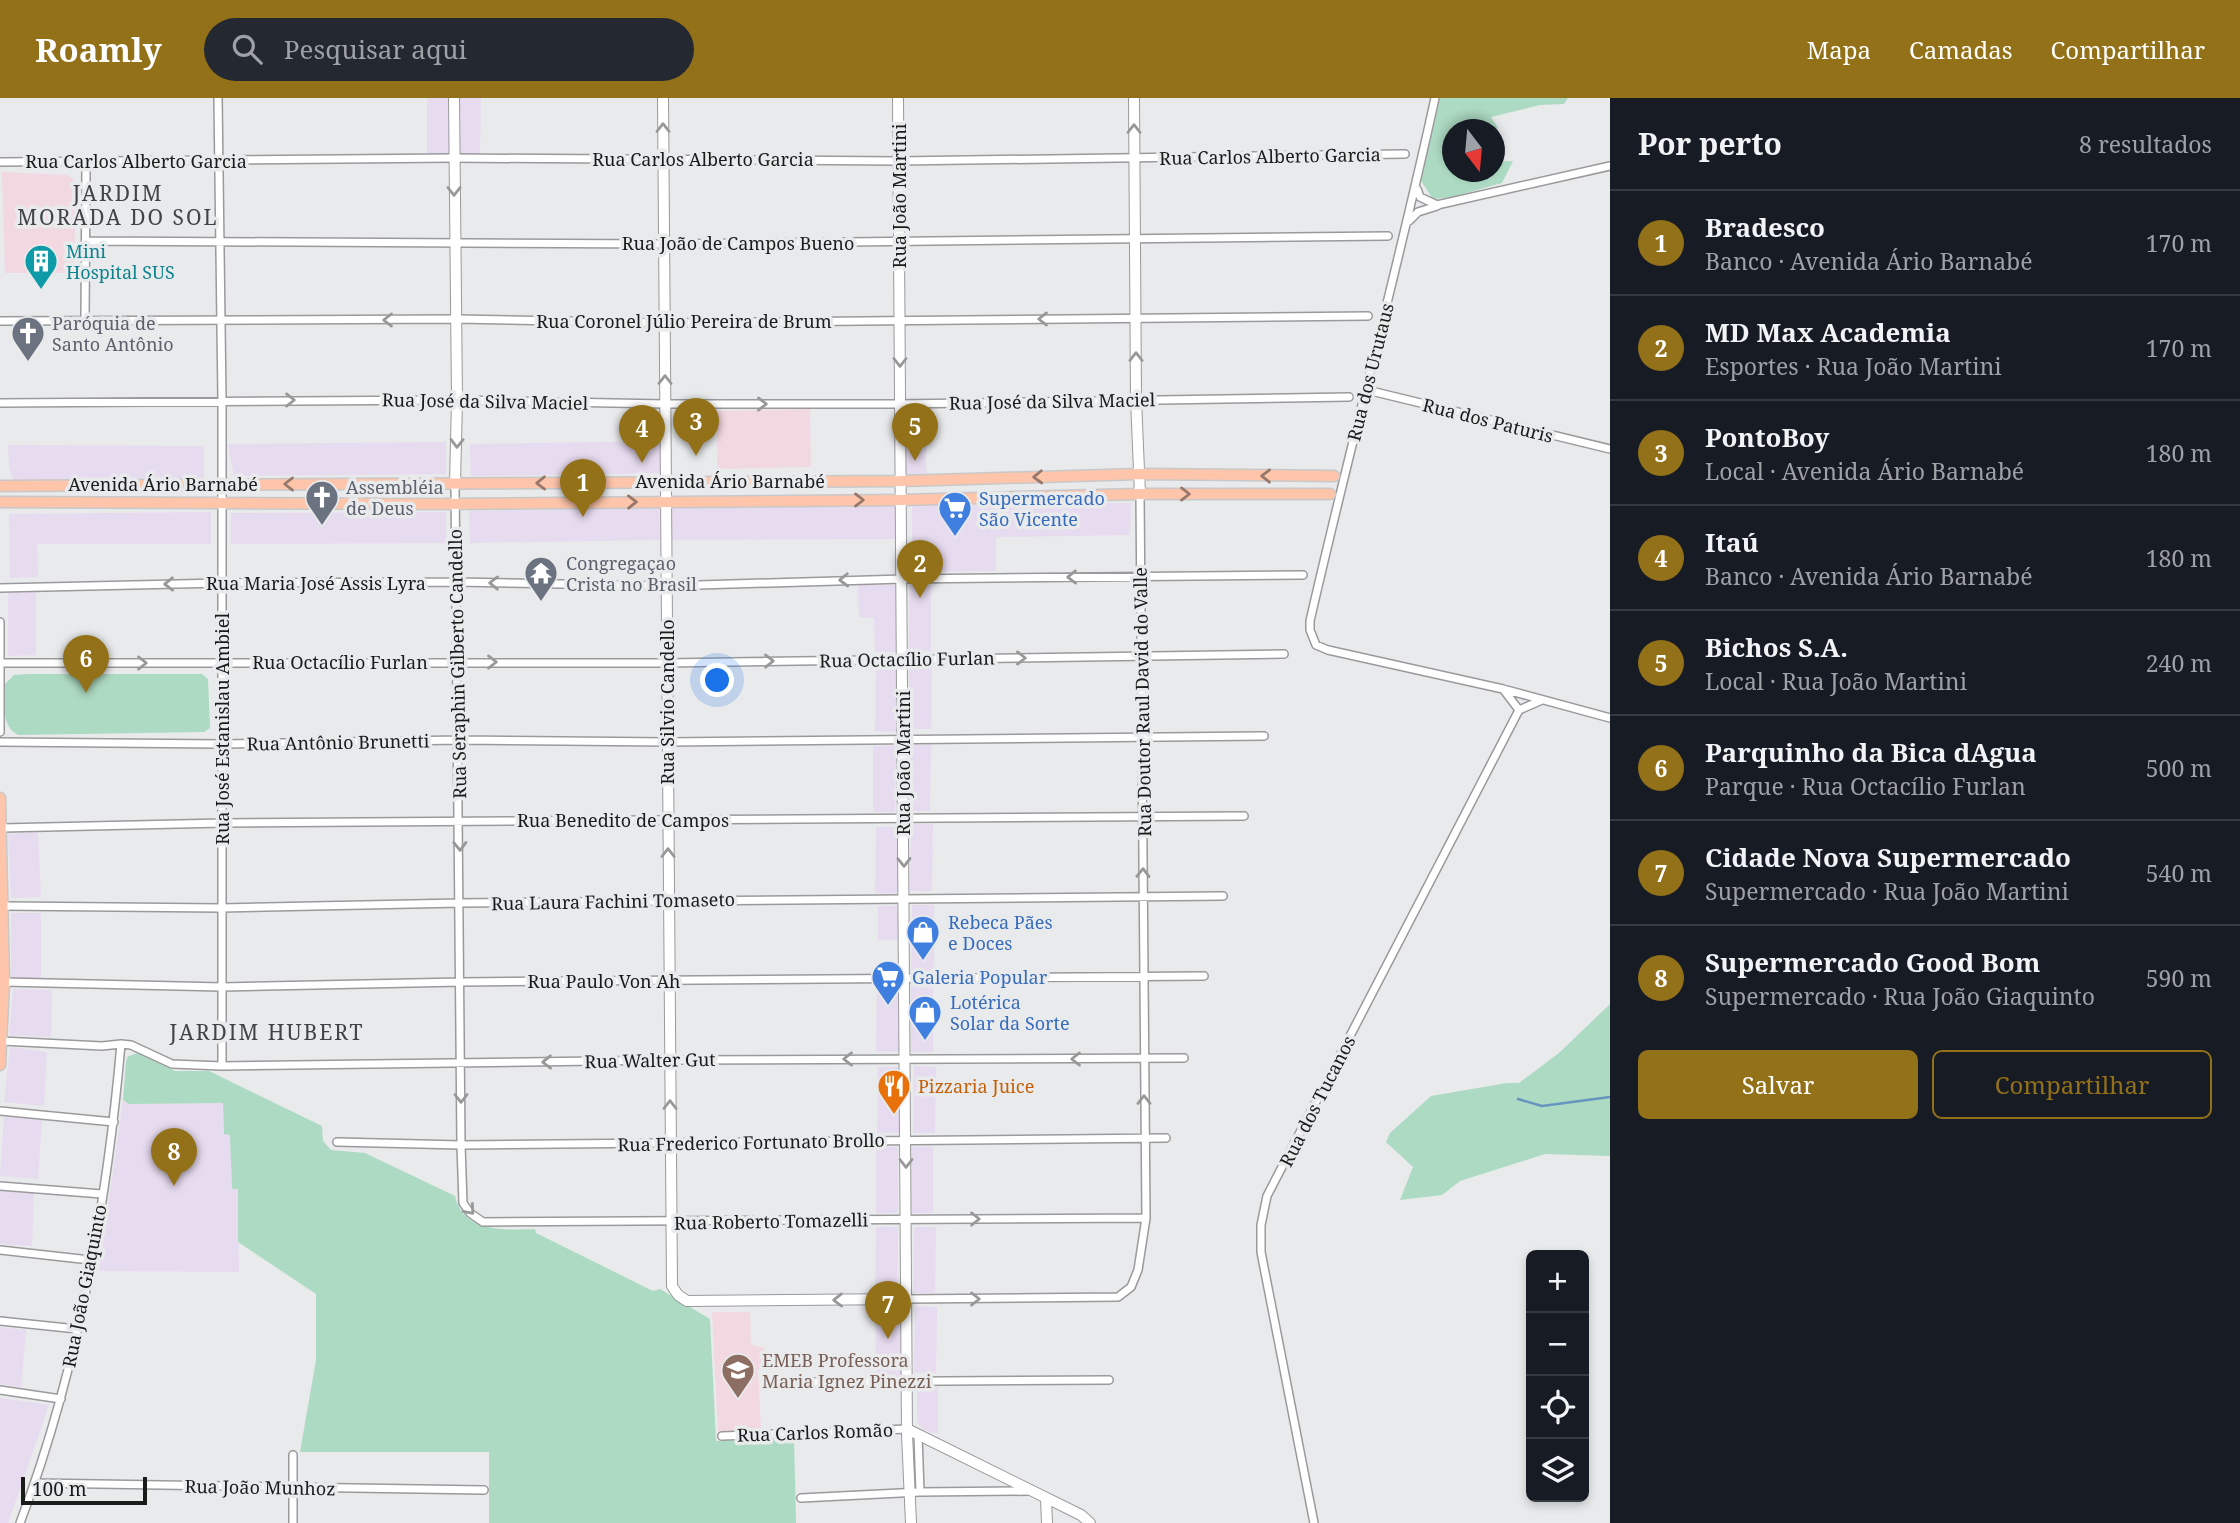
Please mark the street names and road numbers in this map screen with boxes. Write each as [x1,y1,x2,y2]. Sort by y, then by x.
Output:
street label: Rua João Martini [887,123,911,269]
street label: Rua Carlos Alberto Garcia [1159,142,1381,170]
street label: Rua Carlos Alberto Garcia [592,147,814,171]
street label: Rua Carlos Alberto Garcia [25,149,247,173]
street label: Rua João de Campos Bueno [622,231,854,255]
street label: Rua dos Urutaus [1341,301,1399,443]
street label: Rua Coronel Júlio Pereira de Brum [536,309,832,333]
street label: Rua José da Silva Maciel [382,387,589,415]
street label: Rua José da Silva Maciel [949,387,1156,415]
street label: Rua dos Paturis [1420,392,1556,448]
street label: Avenida Ário Barnabé [635,469,825,493]
street label: Avenida Ário Barnabé [68,472,258,496]
street label: Rua Seraphin Gilberto Candello [443,529,471,799]
street label: Rua Doutor Raul David do Valle [1128,567,1156,837]
street label: Rua Maria José Assis Lyra [206,571,426,595]
street label: Rua José Estanislau Ambiel [210,613,234,845]
street label: Rua Silvio Candello [655,619,679,785]
street label: Rua Octacílio Furlan [819,645,995,673]
street label: Rua Octacílio Furlan [252,650,428,674]
street label: Rua João Martini [891,690,915,836]
street label: Rua Antônio Brunetti [246,728,430,756]
street label: Rua Benedito de Campos [517,808,729,832]
street label: Rua Laura Fachini Tomaseto [491,887,735,915]
street label: Rua Paulo Von Ah [528,969,681,993]
street label: Rua dos Tucanos [1274,1031,1360,1171]
street label: Rua Walter Gut [584,1047,716,1073]
street label: Rua Frederico Fortunato Brollo [617,1128,885,1156]
street label: Rua João Giaquinto [56,1203,112,1369]
street label: Rua Roberto Tomazelli [674,1207,869,1235]
street label: Rua Carlos Romão [737,1417,893,1447]
street label: Rua João Munhoz [184,1474,336,1500]

